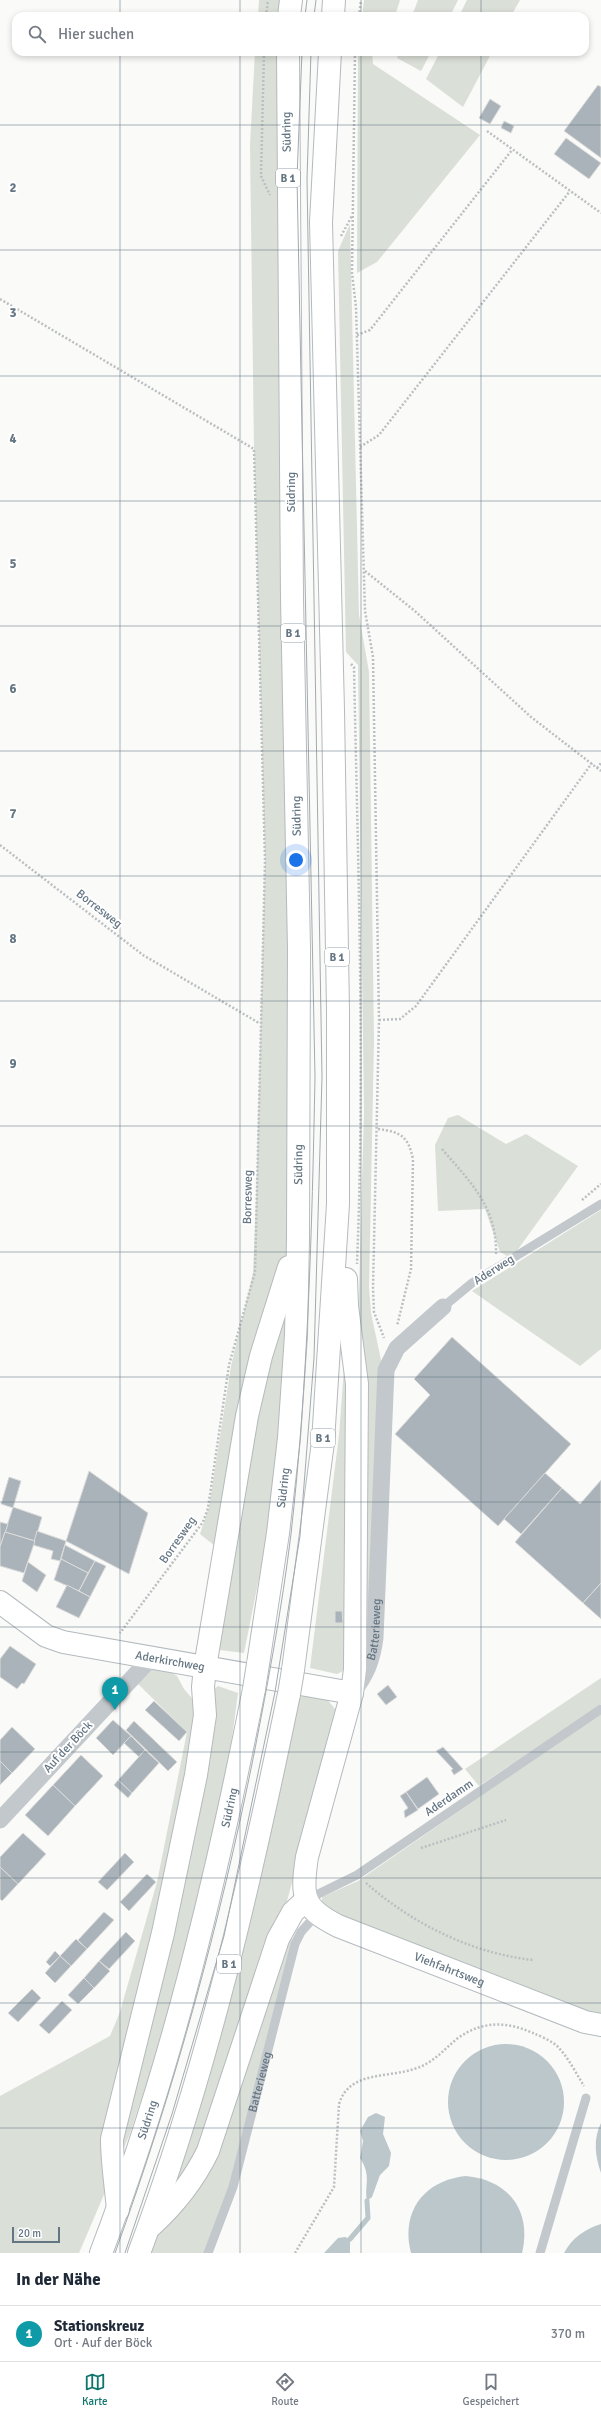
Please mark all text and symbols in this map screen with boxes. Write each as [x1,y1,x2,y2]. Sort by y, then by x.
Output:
search box [12,12,589,56]
icon: search [26,23,48,45]
text: Hier suchen [58,25,134,43]
street label: Südring [279,112,295,152]
road number: B 1 [276,169,300,187]
text: 2 [9,180,17,196]
text: 3 [9,305,17,321]
text: 4 [9,431,17,447]
street label: Südring [284,472,299,512]
text: 5 [9,556,17,572]
road number: B 1 [281,624,305,642]
text: 6 [9,681,17,697]
street label: Südring [289,796,305,836]
text: 7 [9,806,17,822]
your location [286,850,306,870]
street label: Borresweg [73,886,125,932]
text: 8 [9,931,17,947]
road number: B 1 [325,948,349,966]
text: 9 [9,1056,17,1072]
street label: Südring [291,1144,306,1185]
street label: Borresweg [240,1170,256,1224]
street label: Aderweg [471,1252,517,1288]
road number: B 1 [311,1429,335,1447]
street label: Südring [273,1467,293,1509]
street label: Borresweg [156,1513,200,1567]
street label: Batterieweg [363,1598,384,1662]
street label: Aderkirchweg [134,1647,206,1674]
pin: 1 [102,1677,128,1710]
street label: Auf der Böck [40,1718,96,1776]
street label: Aderdamm [422,1776,476,1820]
street label: Südring [218,1786,241,1829]
street label: Viehfahrtsweg [412,1949,487,1990]
road number: B 1 [217,1955,241,1973]
street label: Batterieweg [245,2050,275,2114]
street label: Südring [134,2098,161,2141]
scale bar [12,2225,60,2244]
text: 20 m [18,2227,41,2240]
text: In der Nähe [16,2269,101,2290]
text: Stationskreuz [54,2317,144,2335]
text: 1 [25,2326,33,2342]
text: 370 m [551,2326,585,2342]
text: Ort · Auf der Böck [54,2335,152,2351]
tab: Karte [82,2371,108,2408]
tab: Route [271,2371,299,2408]
tab: Gespeichert [463,2371,519,2408]

